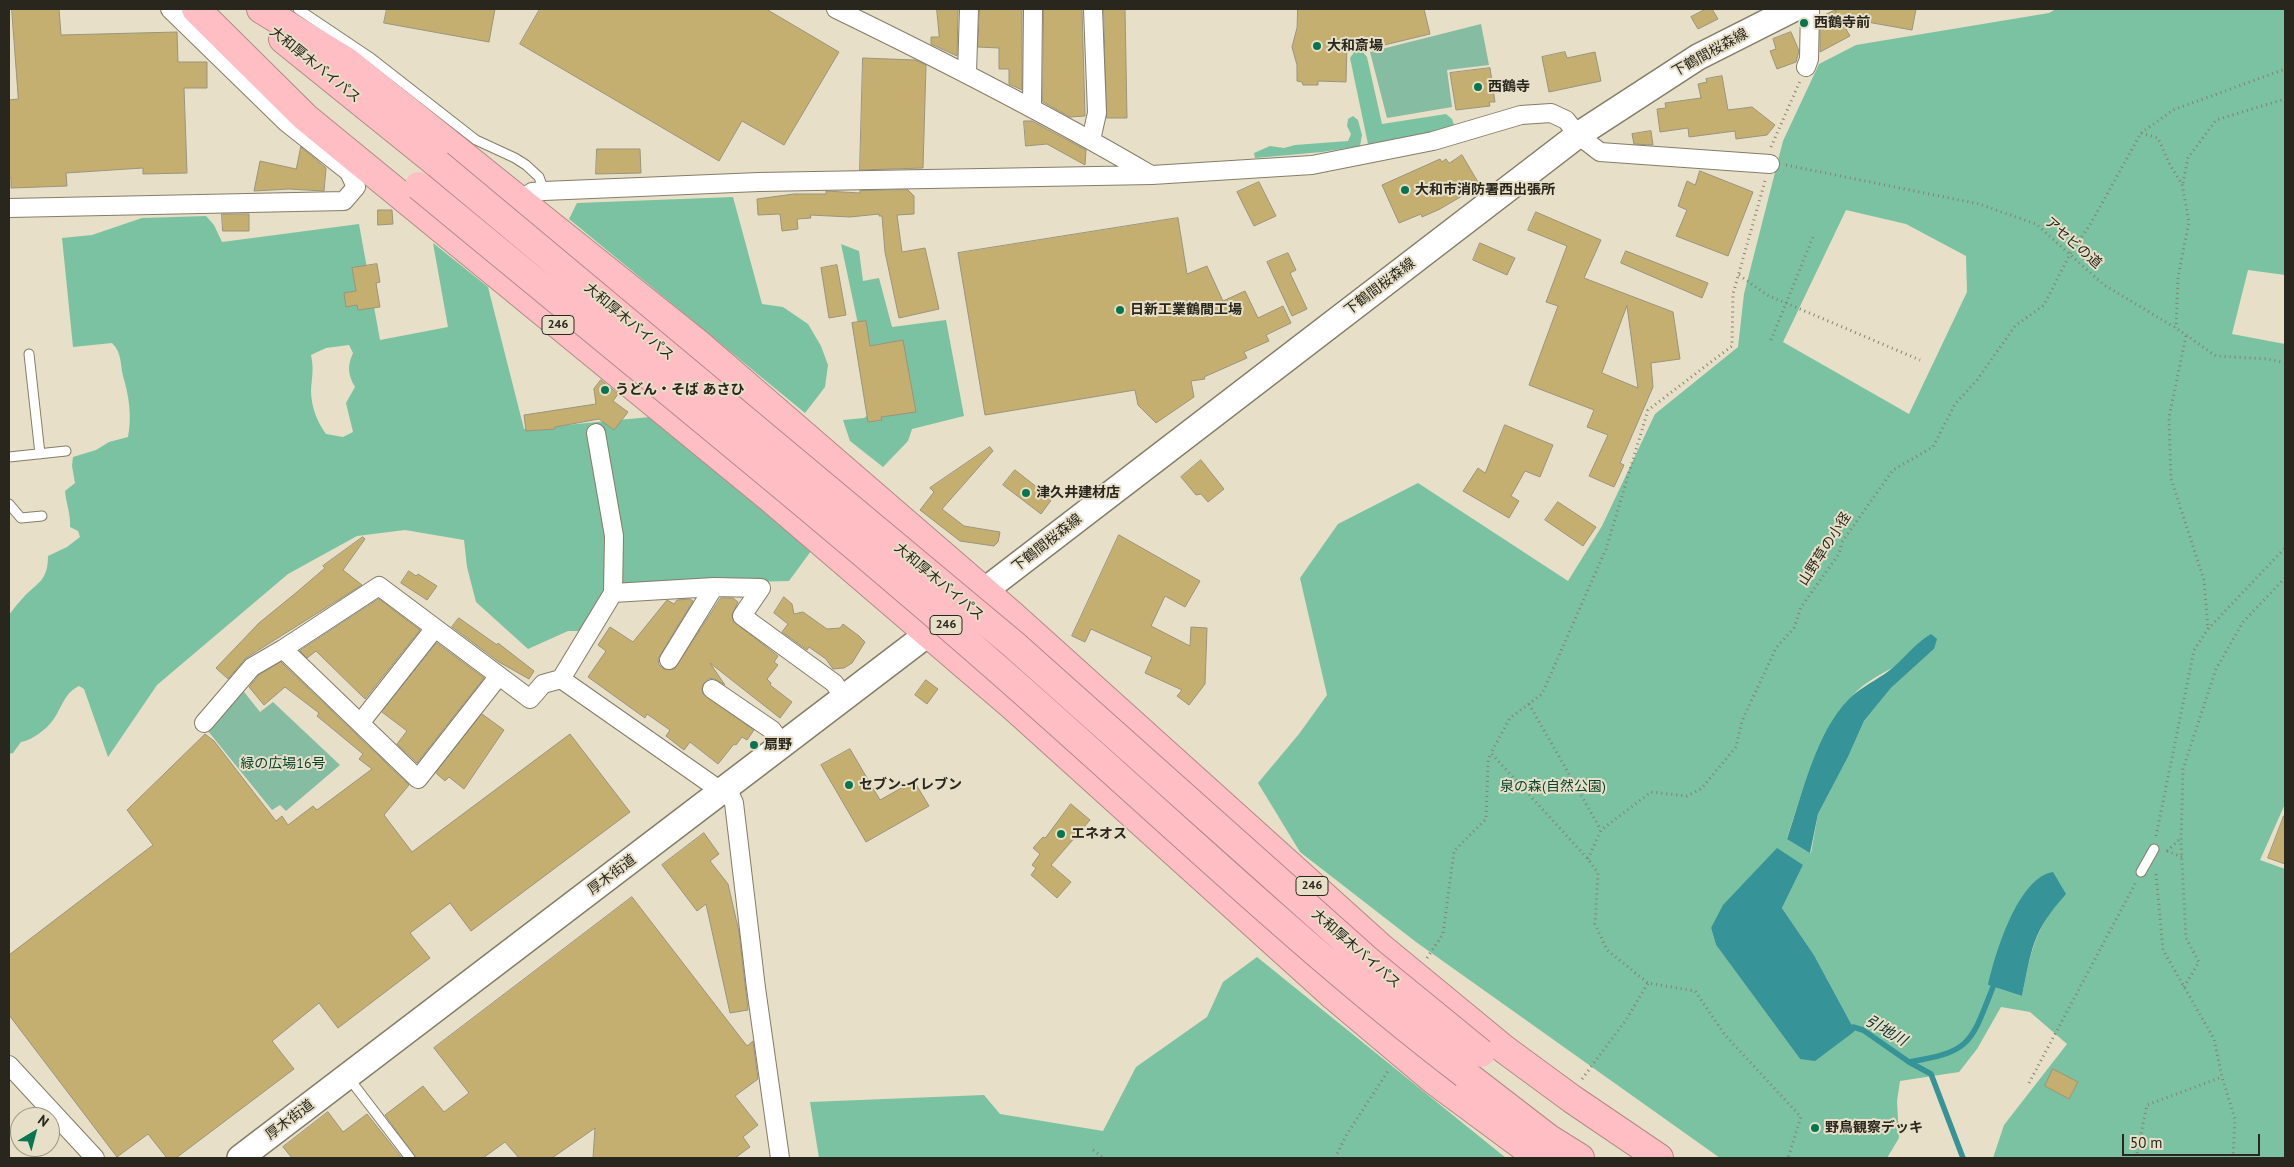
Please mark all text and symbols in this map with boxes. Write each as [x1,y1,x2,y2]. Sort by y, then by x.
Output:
place label: 西鶴寺前 [1814,15,1870,31]
marker: 西鶴寺前 [1798,17,1810,29]
street label: 大和厚木バイパス [266,23,364,107]
street label: 下鶴間桜森線 [1669,25,1751,81]
place label: 大和斎場 [1327,38,1383,54]
marker: 大和斎場 [1311,40,1323,52]
place label: 西鶴寺 [1488,79,1530,95]
marker: 西鶴寺 [1472,81,1484,93]
place label: 大和市消防署西出張所 [1415,182,1555,198]
marker: 大和市消防署西出張所 [1399,184,1411,196]
street label: アセビの道 [2041,214,2105,272]
street label: 下鶴間桜森線 [1341,255,1419,319]
street label: 大和厚木バイパス [581,280,677,364]
place label: 日新工業鶴間工場 [1130,302,1242,318]
marker: 日新工業鶴間工場 [1114,304,1126,316]
road number: 246 [542,316,574,334]
place label: うどん・そば あさひ [615,382,745,398]
marker: うどん・そば あさひ [599,384,611,396]
place label: 津久井建材店 [1036,485,1120,501]
marker: 津久井建材店 [1020,487,1032,499]
street label: 山野草の小径 [1795,509,1855,589]
street label: 下鶴間桜森線 [1009,511,1085,575]
street label: 大和厚木バイパス [891,540,987,624]
road number: 246 [930,616,962,634]
place label: 扇野 [764,737,792,753]
marker: 扇野 [748,739,760,751]
park label: 緑の広場16号 [240,756,326,772]
place label: セブン-イレブン [859,777,962,793]
marker: セブン-イレブン [843,779,855,791]
park label: 泉の森(自然公園) [1500,779,1606,795]
place label: エネオス [1071,826,1127,842]
marker: エネオス [1055,828,1067,840]
street label: 厚木街道 [585,851,639,899]
road number: 246 [1296,876,1328,896]
street label: 大和厚木バイパス [1308,906,1404,992]
water label: 引地川 [1862,1012,1910,1050]
street label: 厚木街道 [263,1096,317,1144]
north arrow [10,1107,60,1157]
text: N [34,1111,53,1131]
place label: 野鳥観察デッキ [1825,1120,1923,1136]
marker: 野鳥観察デッキ [1809,1122,1821,1134]
scale bar [2124,1124,2262,1156]
text: 50 m [2130,1133,2163,1152]

